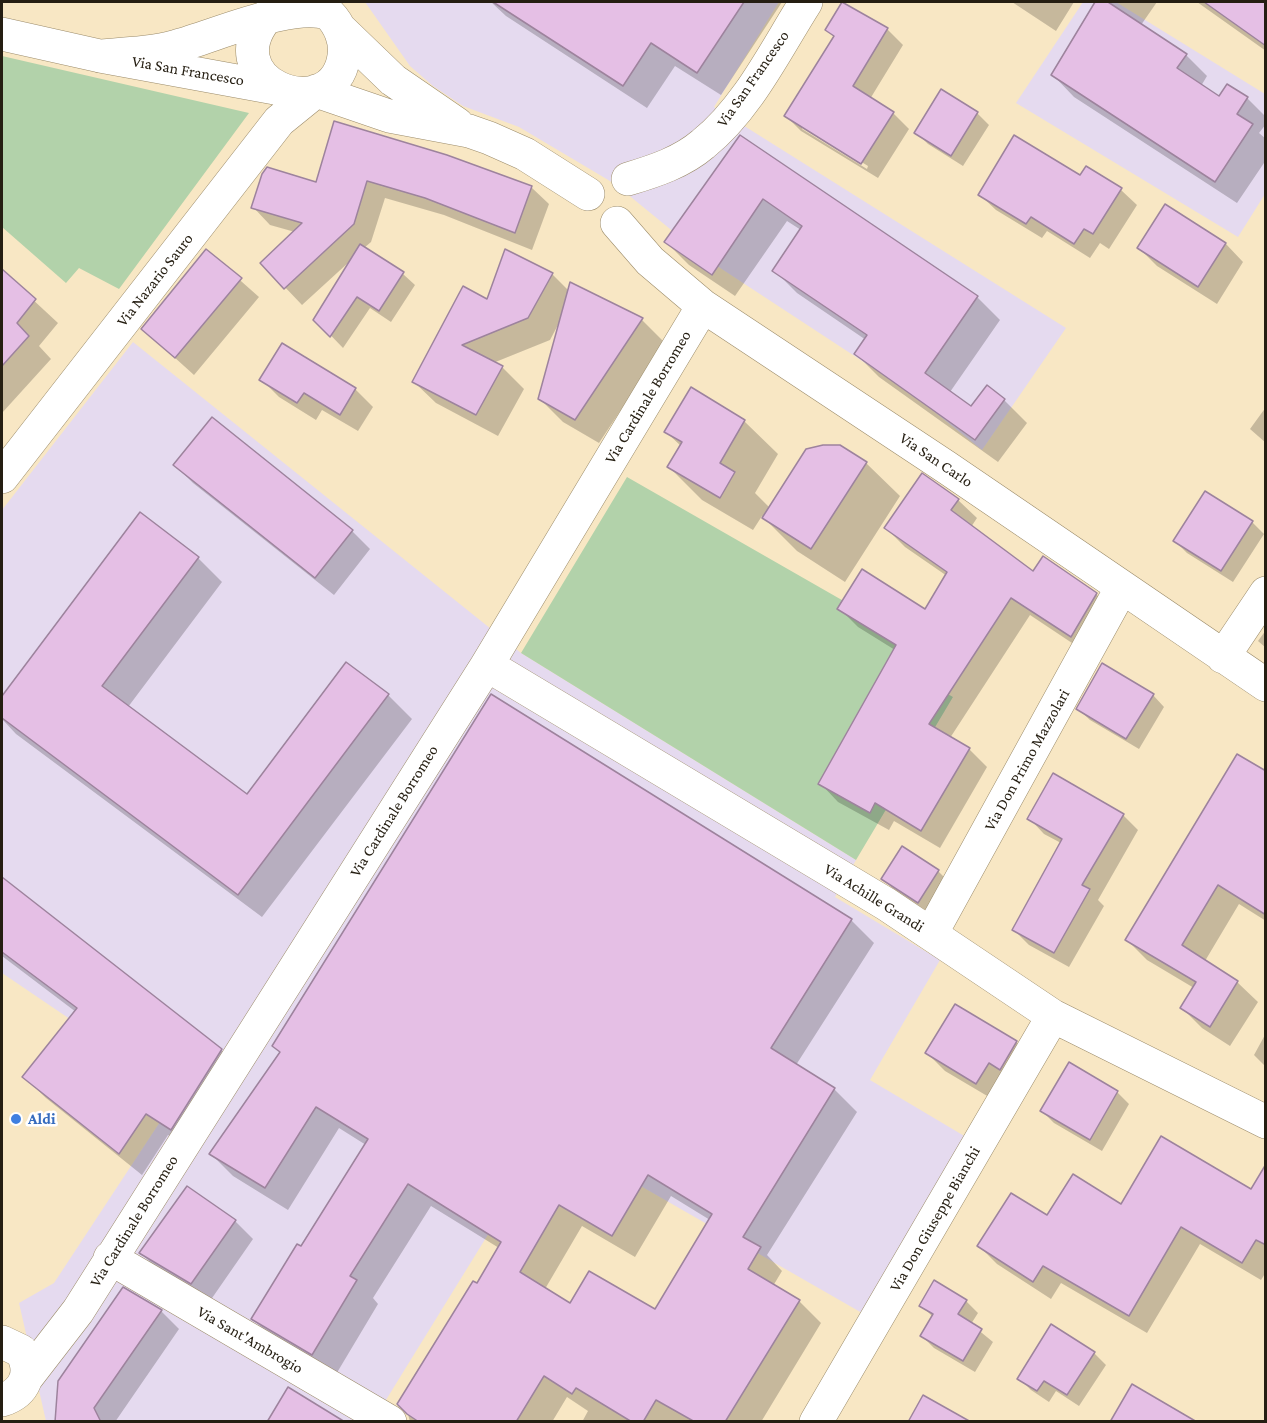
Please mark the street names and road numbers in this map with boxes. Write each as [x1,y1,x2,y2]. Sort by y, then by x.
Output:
street label: Via San Francesco [713,27,793,131]
street label: Via San Francesco [130,52,246,90]
street label: Via Nazario Sauro [113,230,197,330]
street label: Via Cardinale Borromeo [601,327,695,467]
street label: Via San Carlo [896,428,976,492]
street label: Via Don Primo Mazzolari [980,686,1074,834]
street label: Via Cardinale Borromeo [346,742,442,880]
street label: Via Achille Grandi [820,860,928,936]
street label: Via Don Giuseppe Bianchi [885,1143,985,1295]
street label: Via Cardinale Borromeo [86,1152,182,1290]
street label: Via Sant'Ambrogio [194,1302,306,1378]

